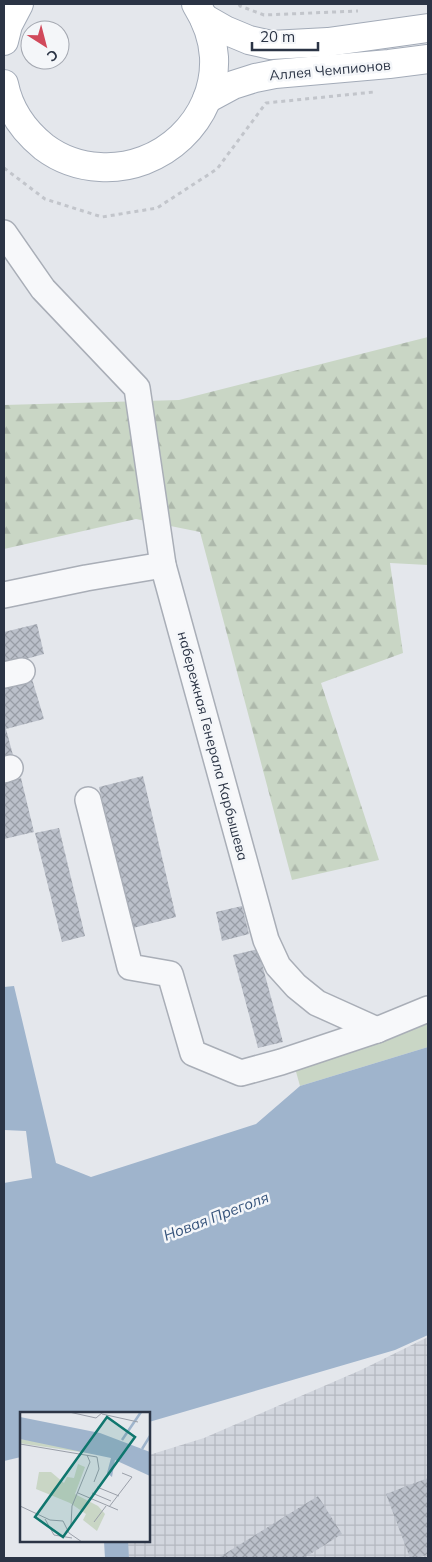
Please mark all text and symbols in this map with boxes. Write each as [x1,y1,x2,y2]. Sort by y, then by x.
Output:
north arrow [20,20,70,70]
scale bar [252,20,318,52]
text: 20 m [260,27,295,46]
text: С [43,45,62,66]
street label: Аллея Чемпионов [269,56,392,84]
street label: набережная Генерала Карбышева [174,629,252,863]
water label: Новая Преголя [161,1187,271,1245]
inset map [20,1412,150,1542]

